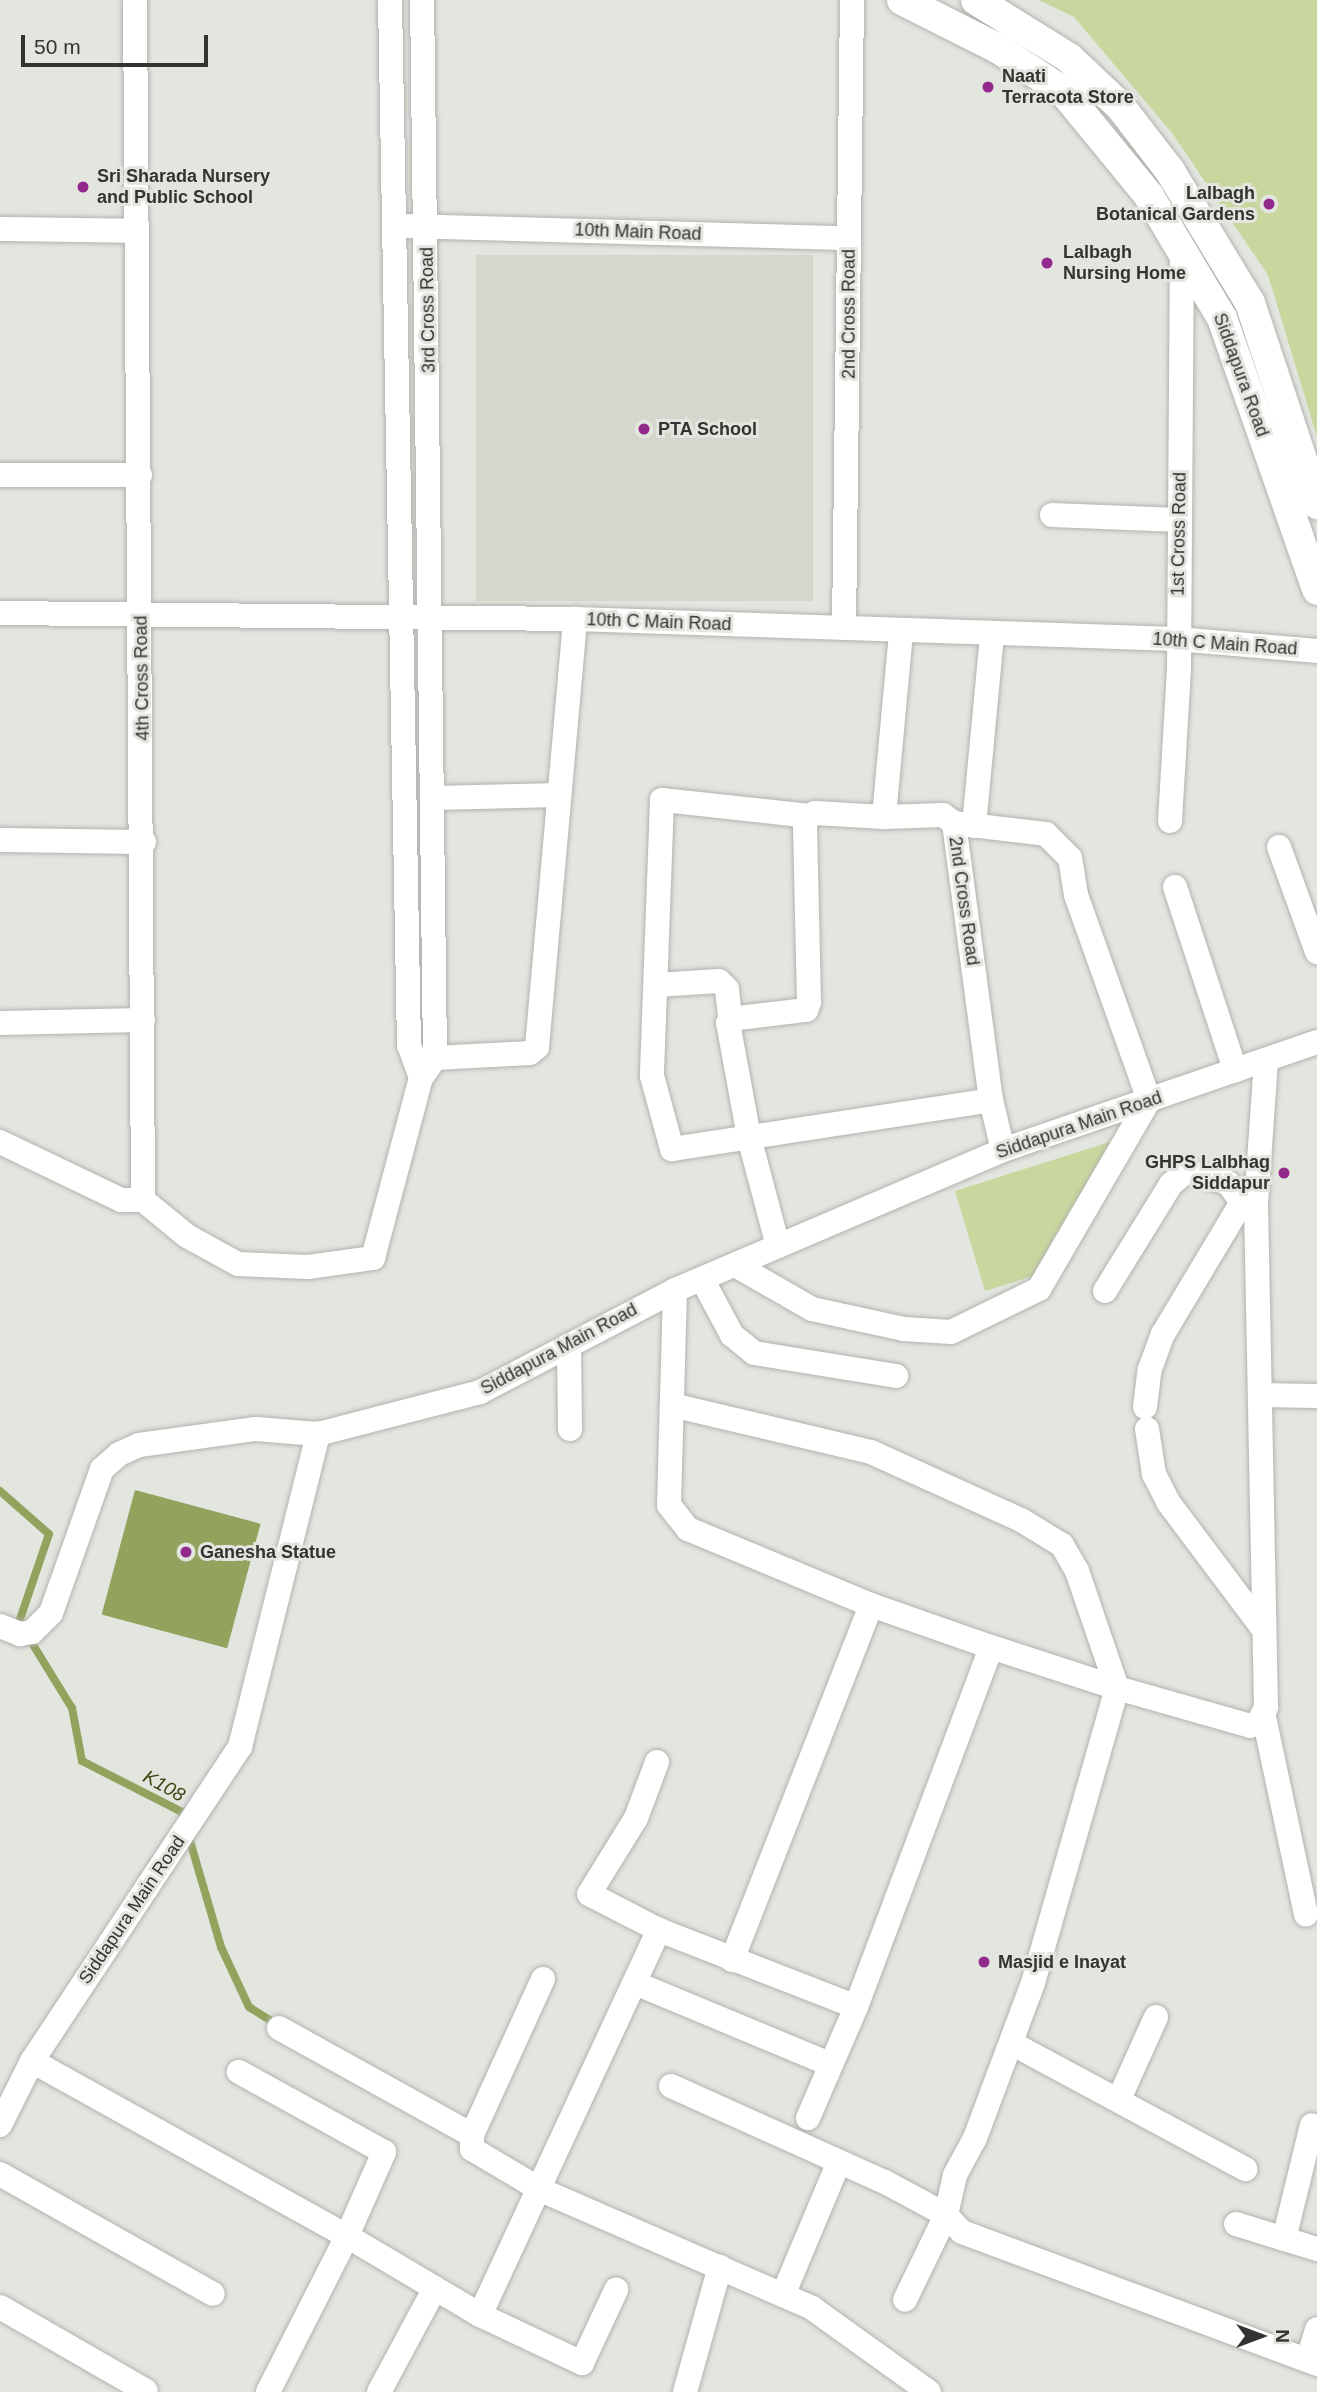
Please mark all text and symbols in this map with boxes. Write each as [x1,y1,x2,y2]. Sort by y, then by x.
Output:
scale bar [24,21,212,65]
text: 50 m [34,35,81,58]
place label: Naati Terracota Store [1002,66,1134,108]
marker: Naati Terracota Store [980,79,996,95]
place label: Sri Sharada Nursery and Public School [97,166,270,208]
marker: Sri Sharada Nursery and Public School [75,179,91,195]
place label: Lalbagh Botanical Gardens [1096,183,1255,226]
marker: Lalbagh Botanical Gardens [1261,196,1277,212]
street label: 10th Main Road [574,219,702,245]
place label: Lalbagh Nursing Home [1063,242,1186,284]
street label: 3rd Cross Road [416,247,440,373]
street label: 2nd Cross Road [838,249,860,379]
marker: Lalbagh Nursing Home [1037,253,1057,273]
street label: Siddapura Road [1209,310,1273,440]
place label: PTA School [658,418,758,440]
marker: PTA School [636,421,652,437]
street label: 1st Cross Road [1167,472,1191,596]
street label: 10th C Main Road [586,609,732,635]
street label: 4th Cross Road [130,615,154,741]
street label: 10th C Main Road [1152,628,1298,660]
street label: 2nd Cross Road [944,835,984,967]
street label: Siddapura Main Road [993,1086,1165,1164]
place label: GHPS Lalbhag Siddapur [1145,1152,1270,1194]
marker: GHPS Lalbhag Siddapur [1276,1165,1292,1181]
street label: Siddapura Main Road [477,1299,641,1399]
place label: Ganesha Statue [200,1541,336,1563]
marker: Ganesha Statue [178,1544,194,1560]
water label: K108 [139,1765,189,1807]
street label: Siddapura Main Road [74,1832,190,1988]
place label: Masjid e Inayat [998,1951,1126,1973]
marker: Masjid e Inayat [976,1954,992,1970]
north arrow [1226,2301,1296,2371]
text: N [1272,2329,1293,2343]

